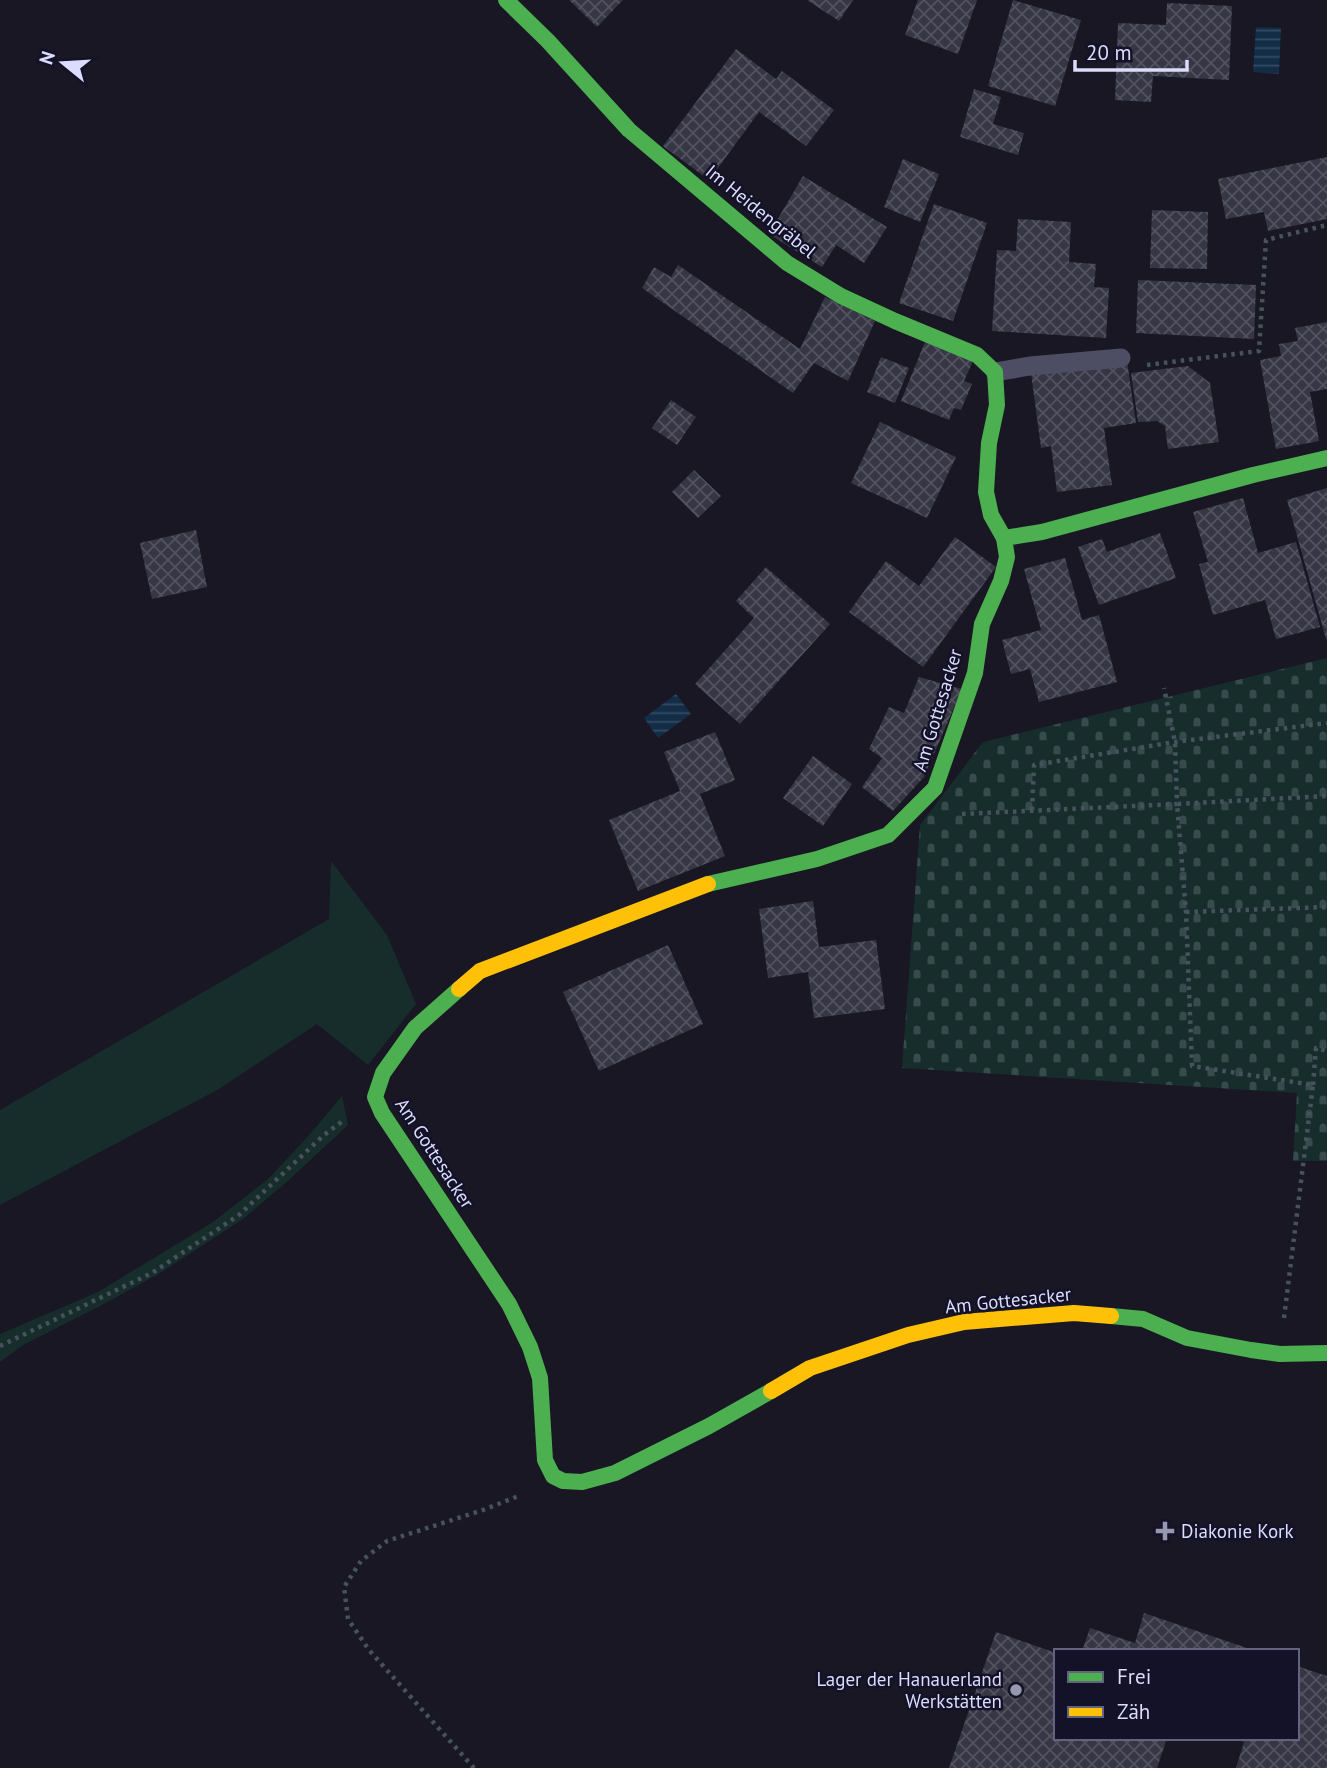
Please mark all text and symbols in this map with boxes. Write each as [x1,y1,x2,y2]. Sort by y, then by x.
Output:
north arrow [28,28,98,98]
scale bar [1075,28,1187,72]
text: 20 m [1086,39,1132,66]
text: N [33,48,60,67]
street label: Im Heidengräbel [701,159,821,263]
street label: Am Gottesacker [907,645,967,774]
street label: Am Gottesacker [390,1093,480,1213]
street label: Am Gottesacker [944,1281,1073,1319]
place label: Diakonie Kork [1181,1519,1294,1543]
marker: Diakonie Kork [1155,1521,1175,1541]
legend [1054,1649,1299,1740]
text: Frei [1117,1663,1151,1690]
place label: Lager der Hanauerland Werkstätten [816,1667,1002,1713]
marker: Lager der Hanauerland Werkstätten [1008,1682,1024,1698]
text: Zäh [1117,1698,1150,1725]

